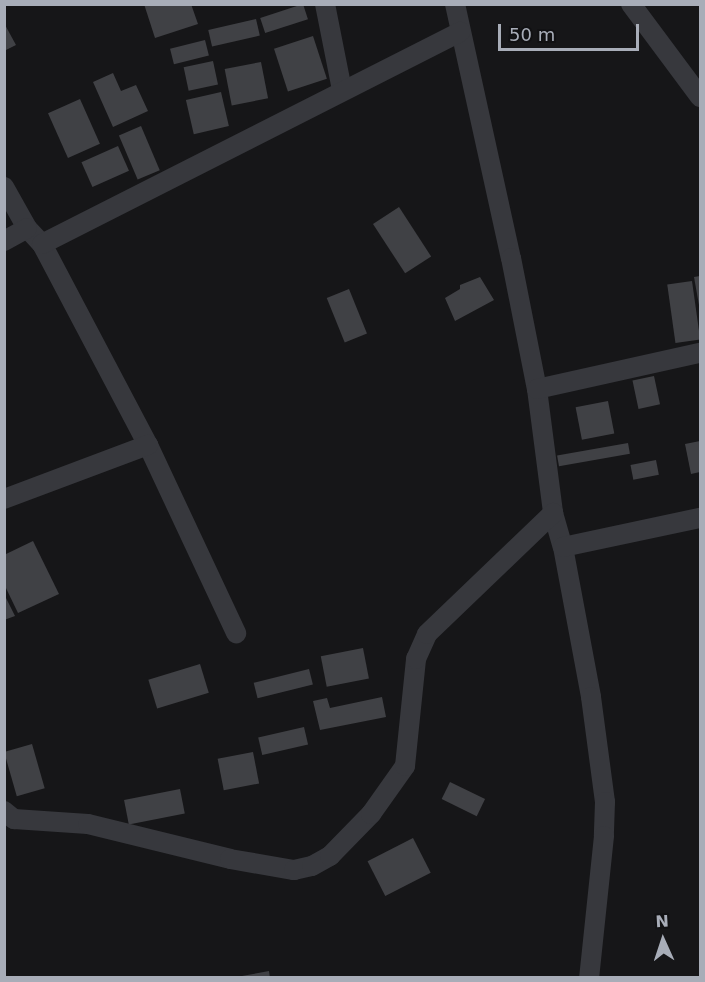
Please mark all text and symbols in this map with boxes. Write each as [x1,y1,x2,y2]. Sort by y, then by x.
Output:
scale bar [501,12,642,50]
text: 50 m [509,24,555,45]
north arrow [633,910,693,970]
text: N [655,912,669,931]

